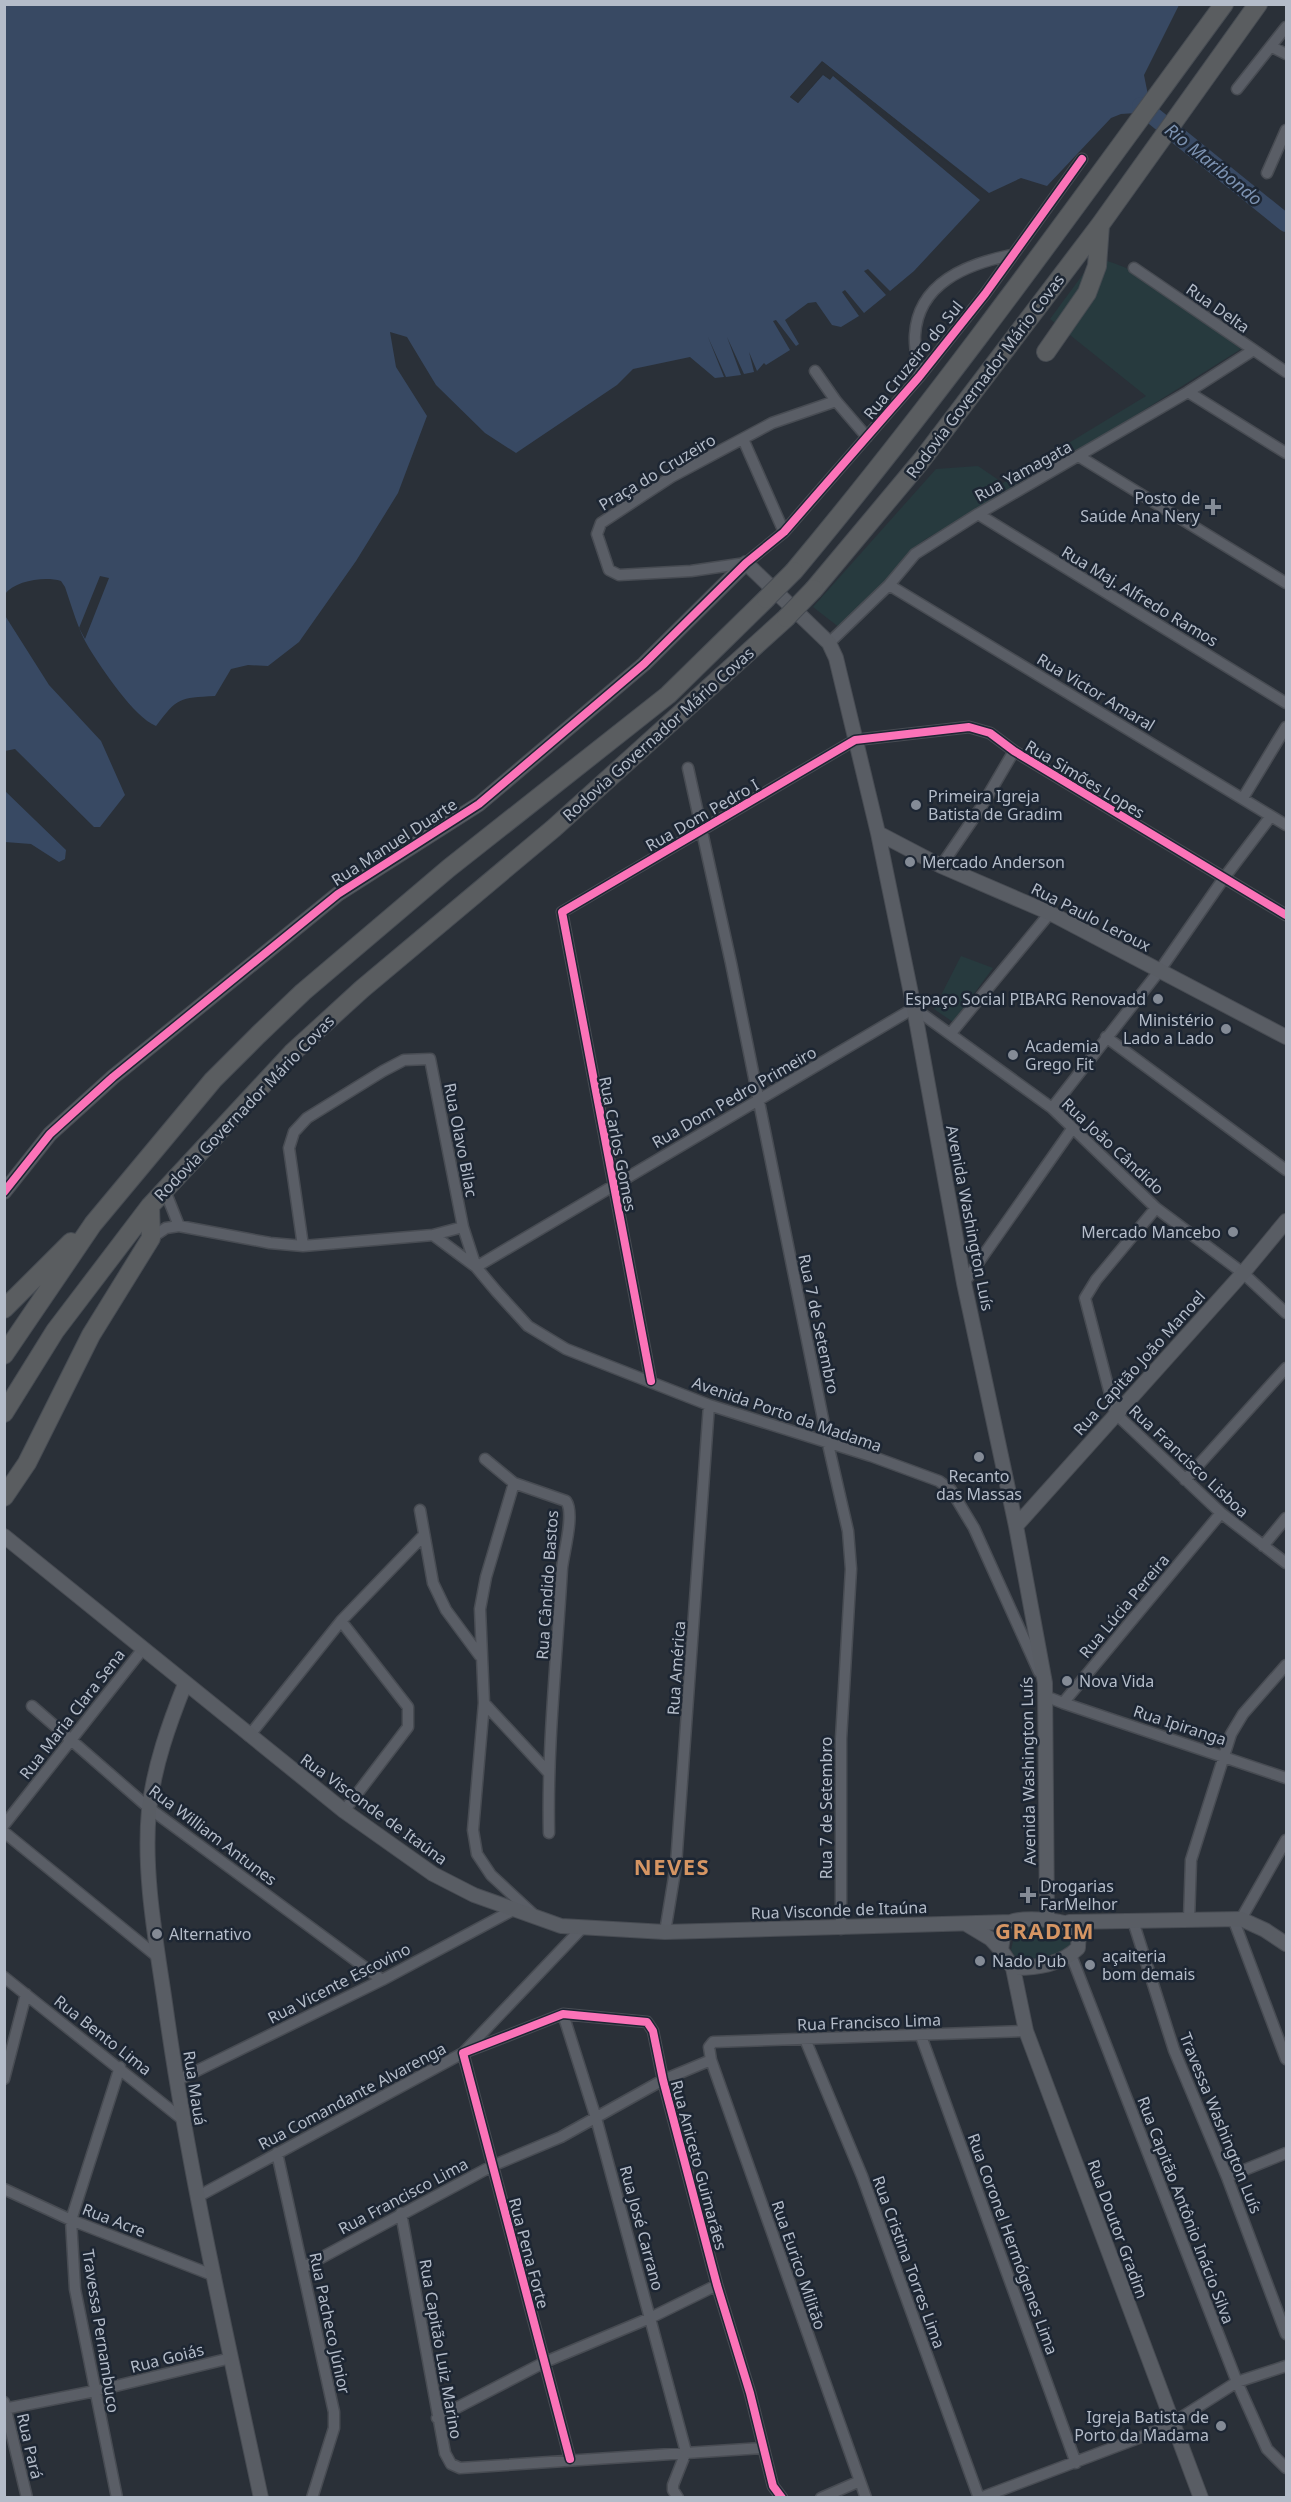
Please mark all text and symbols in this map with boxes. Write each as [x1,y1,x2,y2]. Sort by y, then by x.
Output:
water label: Rio Maribondo [1160,117,1268,211]
street label: Rodovia Governador Mário Covas [901,269,1069,483]
street label: Rua Delta [1182,278,1254,338]
street label: Rua Cruzeiro do Sul [858,296,968,424]
street label: Praça do Cruzeiro [594,428,720,516]
street label: Rua Yamagata [971,435,1075,507]
place label: Posto de Saúde Ana Nery [1080,487,1201,527]
marker: Posto de Saúde Ana Nery [1204,498,1222,516]
street label: Rua Maj. Alfredo Ramos [1058,540,1222,652]
street label: Rodovia Governador Mário Covas [558,642,758,826]
street label: Rua Victor Amaral [1033,648,1159,736]
street label: Rua Simões Lopes [1021,735,1149,823]
street label: Rua Dom Pedro I [641,774,763,856]
place label: Primeira Igreja Batista de Gradim [928,785,1063,825]
street label: Rua Manuel Duarte [327,793,461,891]
marker: Primeira Igreja Batista de Gradim [909,798,923,812]
place label: Mercado Anderson [922,851,1065,873]
marker: Mercado Anderson [903,855,917,869]
street label: Rua Paulo Leroux [1028,877,1155,957]
place label: Espaço Social PIBARG Renovadd [905,988,1146,1010]
marker: Espaço Social PIBARG Renovadd [1151,992,1165,1006]
place label: Ministério Lado a Lado [1123,1009,1214,1049]
street label: Rodovia Governador Mário Covas [149,1010,339,1206]
marker: Ministério Lado a Lado [1219,1022,1233,1036]
place label: Academia Grego Fit [1025,1035,1099,1075]
street label: Rua Dom Pedro Primeiro [648,1041,820,1153]
marker: Academia Grego Fit [1006,1048,1020,1062]
street label: Rua Carlos Gomes [594,1075,642,1213]
street label: Rua Olavo Bilac [439,1081,483,1199]
street label: Rua João Cândido [1057,1093,1169,1199]
street label: Avenida Washington Luís [941,1123,999,1313]
place label: Mercado Mancebo [1081,1221,1221,1243]
marker: Mercado Mancebo [1226,1225,1240,1239]
street label: Rua 7 de Setembro [793,1252,845,1396]
street label: Rua Capitão João Manoel [1068,1286,1210,1440]
street label: Avenida Porto da Madama [689,1371,885,1457]
street label: Rua Francisco Lisboa [1124,1400,1254,1522]
marker: Recanto das Massas [972,1450,986,1464]
place label: Recanto das Massas [936,1465,1022,1505]
street label: Rua Cândido Bastos [531,1510,563,1660]
street label: Rua Lúcia Pereira [1074,1549,1174,1663]
street label: Rua América [662,1620,690,1716]
street label: Rua Maria Clara Sena [14,1644,130,1784]
place label: Nova Vida [1079,1670,1154,1692]
marker: Nova Vida [1060,1674,1074,1688]
street label: Avenida Washington Luís [1015,1676,1041,1866]
street label: Rua Ipiranga [1131,1700,1229,1750]
street label: Rua 7 de Setembro [815,1737,837,1879]
street label: Rua Visconde de Itaúna [296,1748,452,1870]
street label: Rua William Antunes [145,1780,281,1890]
district label: NEVES [634,1851,710,1881]
place label: Drogarias FarMelhor [1040,1875,1118,1915]
marker: Drogarias FarMelhor [1021,1888,1035,1902]
street label: Rua Visconde de Itaúna [750,1896,928,1924]
district label: GRADIM [995,1915,1095,1945]
place label: Alternativo [169,1923,251,1945]
marker: Alternativo [150,1927,164,1941]
street label: Rua Vicente Escovino [264,1937,414,2029]
place label: açaiteria bom demais [1102,1945,1195,1985]
place label: Nado Pub [992,1950,1066,1972]
marker: Nado Pub [973,1954,987,1968]
marker: açaiteria bom demais [1083,1958,1097,1972]
street label: Rua Bento Lima [50,1990,156,2080]
street label: Rua Francisco Lima [797,2008,941,2036]
street label: Travessa Washington Luís [1175,2029,1267,2217]
street label: Rua Comandante Alvarenga [254,2037,450,2155]
street label: Rua Mauá [178,2049,212,2127]
street label: Rua Aniceto Guimarães [666,2078,732,2252]
street label: Rua Capitão Antônio Inácio Silva [1132,2093,1240,2327]
street label: Rua Coronel Hermógenes Lima [963,2130,1063,2358]
street label: Rua Francisco Lima [334,2153,472,2239]
street label: Rua Doutor Gradim [1083,2157,1153,2301]
street label: Rua José Carrano [615,2163,669,2293]
street label: Rua Cristina Torres Lima [868,2173,950,2351]
street label: Rua Pena Forte [504,2195,554,2311]
street label: Rua Eurico Militão [767,2197,831,2333]
street label: Rua Acre [79,2198,149,2242]
street label: Travessa Pernambuco [77,2248,125,2414]
street label: Rua Pacheco Júnior [304,2250,356,2396]
street label: Rua Capitão Luiz Marino [414,2257,468,2441]
street label: Rua Goiás [128,2338,206,2378]
place label: Igreja Batista de Porto da Madama [1074,2406,1209,2446]
street label: Rua Pará [12,2411,48,2481]
marker: Igreja Batista de Porto da Madama [1214,2419,1228,2433]

